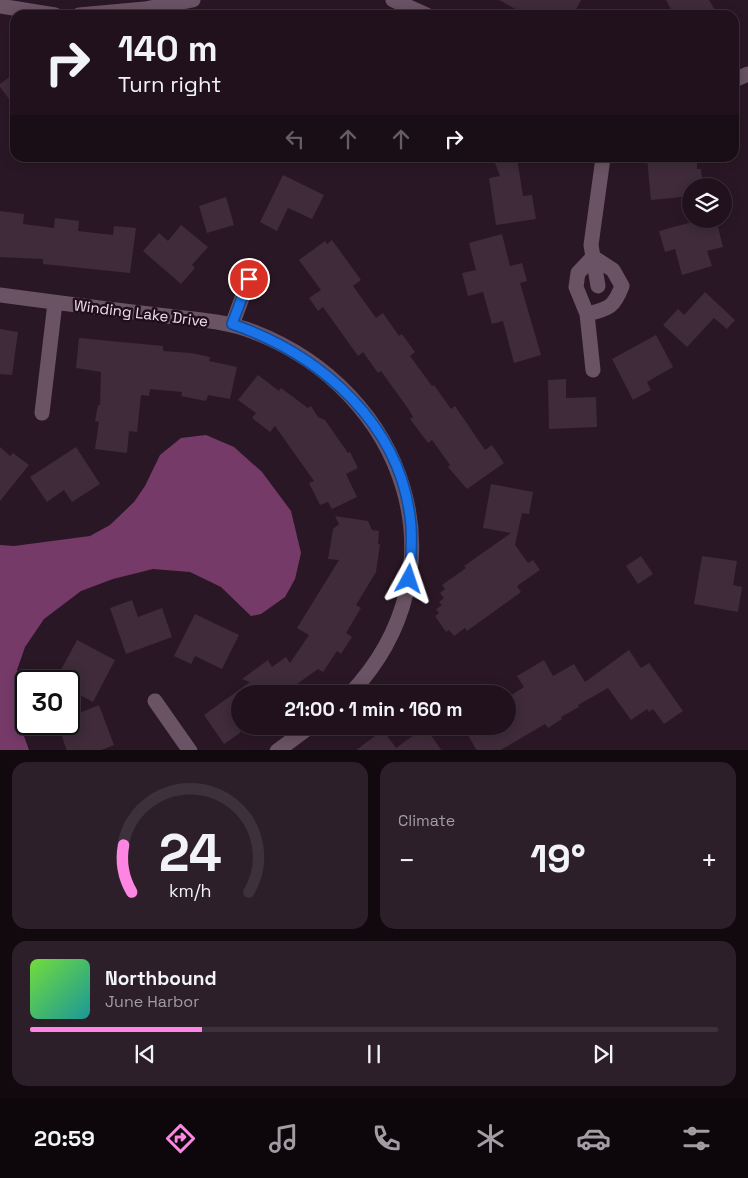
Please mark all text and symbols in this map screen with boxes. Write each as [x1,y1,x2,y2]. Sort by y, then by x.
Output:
text: 140 m [118,27,218,71]
icon: right [35,30,100,95]
text: Turn right [118,70,221,98]
icon: left [281,125,309,153]
icon: ahead [334,125,362,153]
icon: ahead [387,125,415,153]
icon: right [440,125,468,153]
map controls [682,178,732,228]
button: layers [682,178,732,228]
pin [228,258,270,300]
icon: arrive [235,265,263,293]
street label: Winding Lake Drive [73,295,209,331]
position arrow [382,552,434,604]
speed limit sign: 30 [15,670,80,735]
text: 21:00 · 1 min · 160 m [285,697,462,722]
text: Climate [398,810,455,831]
text: 24 [158,820,222,886]
text: 19° [530,835,586,883]
text: − [398,842,415,878]
text: + [701,842,718,878]
text: km/h [169,879,211,902]
text: Northbound [105,966,217,991]
text: June Harbor [105,991,199,1012]
icon: previous [131,1040,159,1068]
icon: pause [360,1040,388,1068]
icon: next [589,1040,617,1068]
icon: directions [163,1121,198,1156]
icon: music [266,1121,301,1156]
icon: phone [369,1121,404,1156]
icon: climate [473,1121,508,1156]
icon: car [576,1121,611,1156]
icon: filters [679,1121,714,1156]
text: 20:59 [34,1124,95,1152]

